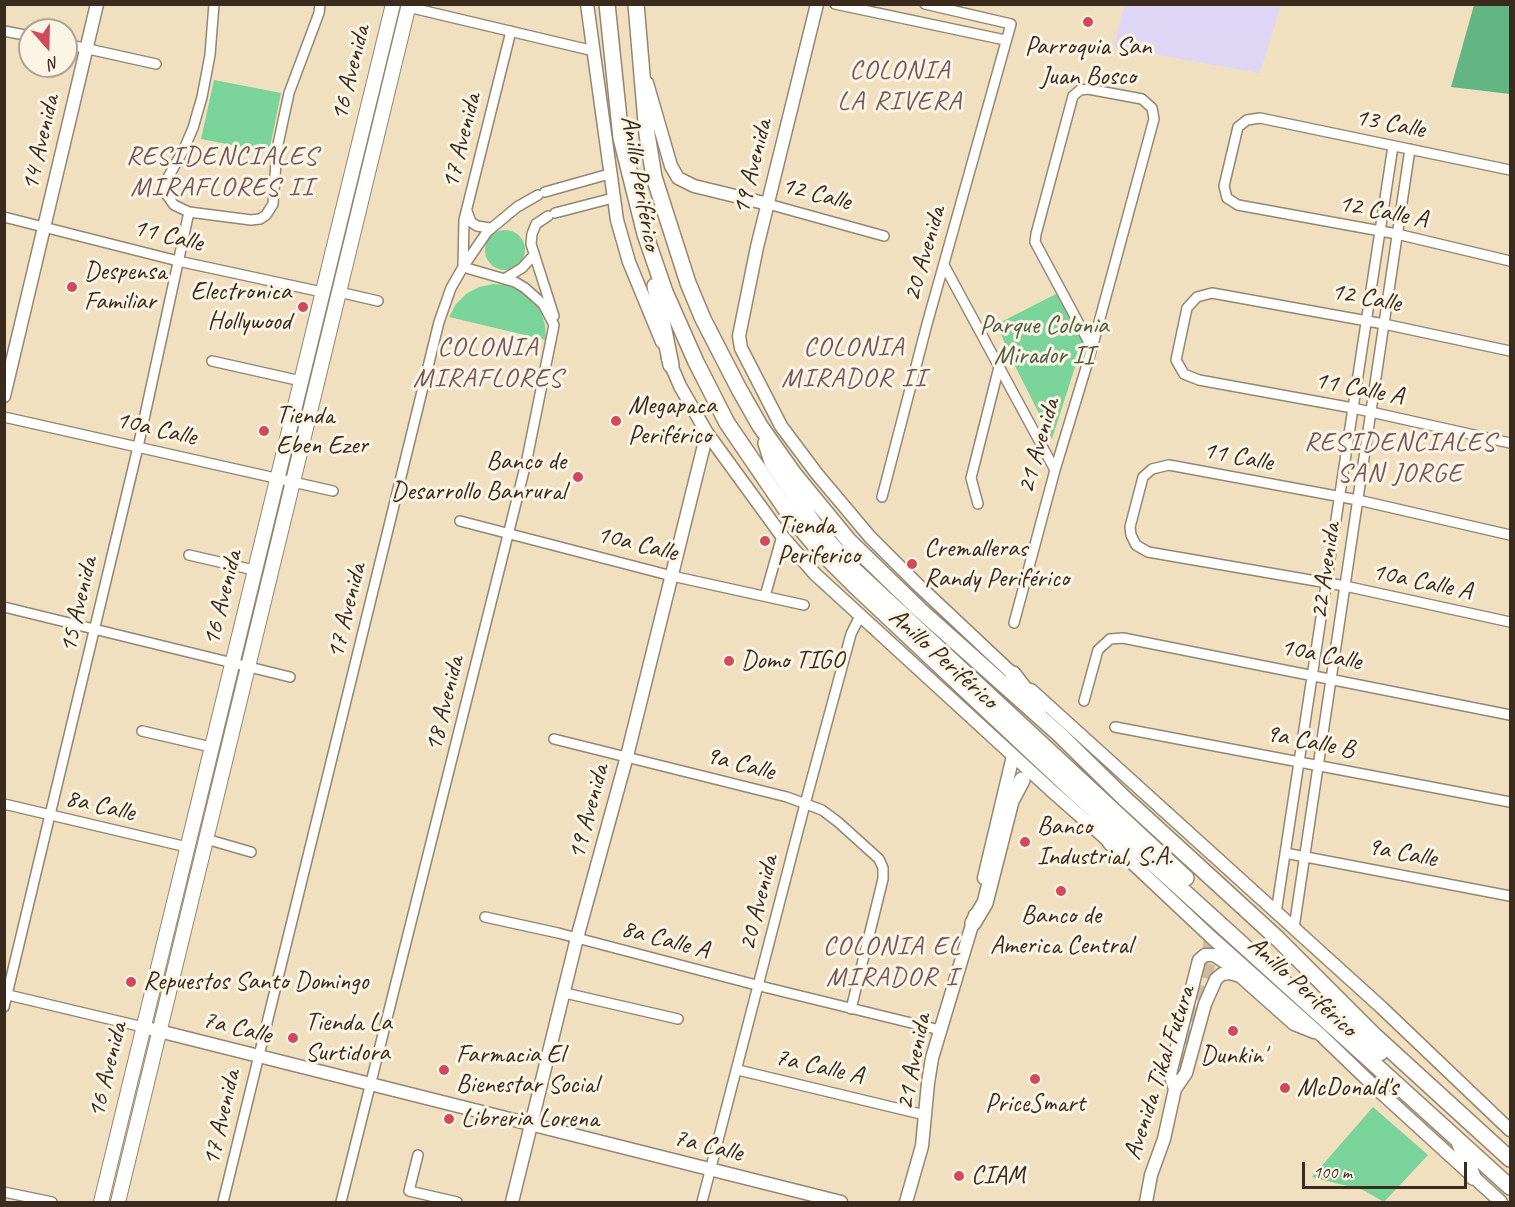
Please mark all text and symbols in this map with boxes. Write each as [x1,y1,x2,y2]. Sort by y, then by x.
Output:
marker: Parroquia San Juan Bosco [1081,15,1095,29]
north arrow [18,18,78,78]
street label: 16 Avenida [324,22,378,124]
place label: Parroquia San Juan Bosco [1025,31,1151,92]
text: N [45,52,62,74]
district label: COLONIA LA RIVERA [838,55,962,118]
street label: 17 Avenida [435,90,489,192]
street label: 14 Avenida [15,92,67,194]
street label: 13 Calle [1352,102,1428,146]
street label: Anillo Periférico [613,113,667,253]
street label: 19 Avenida [726,116,780,218]
district label: RESIDENCIALES MIRAFLORES II [127,141,317,204]
street label: 12 Calle [778,170,854,218]
street label: 12 Calle A [1336,188,1430,236]
street label: 20 Avenida [897,203,953,305]
street label: 11 Calle [130,212,206,260]
place label: Despensa Familiar [84,256,166,318]
place label: Electronica Hollywood [191,276,291,338]
street label: 12 Calle [1328,276,1404,320]
marker: Despensa Familiar [65,280,79,294]
marker: Electronica Hollywood [296,300,310,314]
park label: Parque Colonia Mirador II [980,310,1108,372]
district label: COLONIA MIRAFLORES [413,332,563,395]
district label: COLONIA MIRADOR II [782,332,926,395]
street label: 11 Calle A [1312,365,1406,413]
place label: Megapaca Periférico [628,390,716,452]
street label: 21 Avenida [1011,395,1067,497]
place label: Tienda Eben Ezer [276,400,368,461]
street label: 10a Calle [113,405,199,453]
marker: Megapaca Periférico [609,414,623,428]
marker: Tienda Eben Ezer [257,424,271,438]
district label: RESIDENCIALES SAN JORGE [1305,427,1495,490]
street label: 11 Calle [1200,435,1276,479]
place label: Banco de Desarrollo Banrural [391,446,566,508]
marker: Banco de Desarrollo Banrural [571,470,585,484]
place label: Tienda Periferico [777,510,860,572]
street label: 10a Calle [593,519,681,569]
street label: 22 Avenida [1304,521,1348,621]
place label: Cremalleras Randy Periférico [924,533,1069,594]
marker: Tienda Periferico [758,534,772,548]
street label: 16 Avenida [196,547,250,649]
street label: 15 Avenida [53,554,105,656]
street label: 10a Calle A [1369,556,1475,608]
marker: Cremalleras Randy Periférico [905,557,919,571]
street label: 17 Avenida [320,560,374,662]
street label: Anillo Periférico [882,602,1004,716]
street label: 10a Calle [1278,632,1364,678]
place label: Domo TIGO [741,645,844,677]
street label: 18 Avenida [418,653,472,755]
marker: Domo TIGO [722,654,736,668]
street label: 9a Calle B [1263,718,1357,766]
street label: 9a Calle [702,740,778,788]
street label: 19 Avenida [561,761,617,863]
street label: 8a Calle [62,783,138,829]
place label: Banco Industrial, S.A. [1037,811,1173,873]
street label: 9a Calle [1365,831,1439,875]
marker: Banco Industrial, S.A. [1018,835,1032,849]
street label: 20 Avenida [732,852,786,954]
marker: Banco de America Central [1054,884,1068,898]
place label: Banco de America Central [990,900,1132,962]
street label: 8a Calle A [618,913,712,967]
street label: Anillo Periférico [1241,930,1363,1044]
district label: COLONIA EL MIRADOR I [824,931,960,994]
place label: Repuestos Santo Domingo [143,966,368,998]
marker: Repuestos Santo Domingo [124,975,138,989]
street label: Avenida Tikal Futura [1117,982,1203,1164]
street label: 7a Calle [199,1004,275,1052]
place label: Tienda La Surtidora [305,1007,392,1068]
street label: 21 Avenida [889,1011,939,1113]
street label: 16 Avenida [81,1019,135,1121]
marker: Dunkin' [1226,1024,1240,1038]
marker: Tienda La Surtidora [286,1031,300,1045]
place label: Farmacia El Bienestar Social [456,1039,598,1100]
place label: Dunkin' [1200,1040,1266,1072]
street label: 7a Calle A [772,1042,866,1092]
marker: Farmacia El Bienestar Social [437,1063,451,1077]
street label: 17 Avenida [196,1067,248,1169]
marker: PriceSmart [1028,1072,1042,1086]
place label: McDonald's [1297,1072,1398,1104]
marker: McDonald's [1278,1081,1292,1095]
place label: PriceSmart [985,1088,1085,1120]
place label: Libreria Lorena [461,1103,599,1135]
marker: Libreria Lorena [442,1112,456,1126]
street label: 7a Calle [670,1122,746,1170]
scale bar [1305,1150,1470,1188]
place label: CIAM [971,1160,1025,1192]
text: 100 m [1313,1161,1352,1183]
marker: CIAM [952,1169,966,1183]

